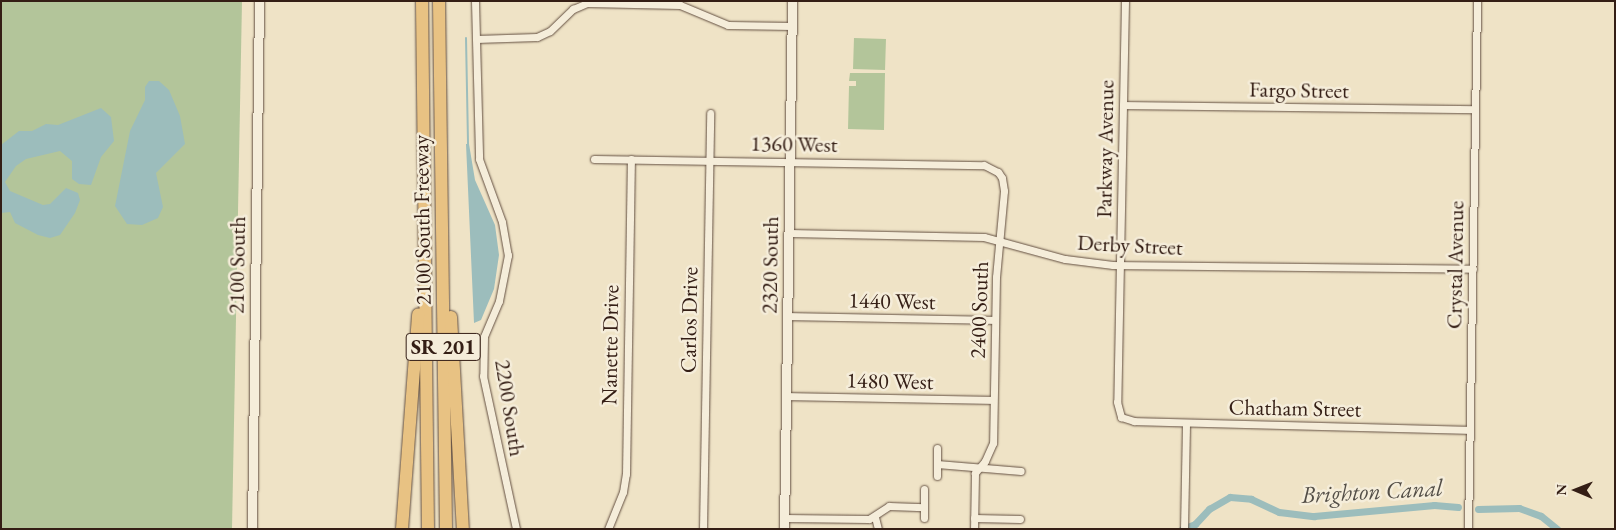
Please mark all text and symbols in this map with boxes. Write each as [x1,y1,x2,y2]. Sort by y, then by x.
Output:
street label: Fargo Street [1249,76,1349,104]
street label: Parkway Avenue [1091,80,1119,218]
street label: 1360 West [750,130,838,158]
street label: 2100 South Freeway [407,135,437,305]
street label: Crystal Avenue [1441,201,1469,329]
street label: 2100 South [223,216,251,314]
street label: 2320 South [756,216,784,314]
street label: Derby Street [1077,229,1183,261]
street label: 2400 South [964,261,994,359]
street label: Carlos Drive [675,267,703,373]
street label: Nanette Drive [596,285,624,405]
street label: 1440 West [848,287,936,315]
road number: SR 201 [406,328,480,366]
street label: 2200 South [489,358,531,458]
street label: 1480 West [846,367,934,395]
street label: Chatham Street [1228,394,1362,422]
north arrow [1551,465,1601,515]
water label: Brighton Canal [1300,473,1444,509]
text: N [1552,484,1570,496]

